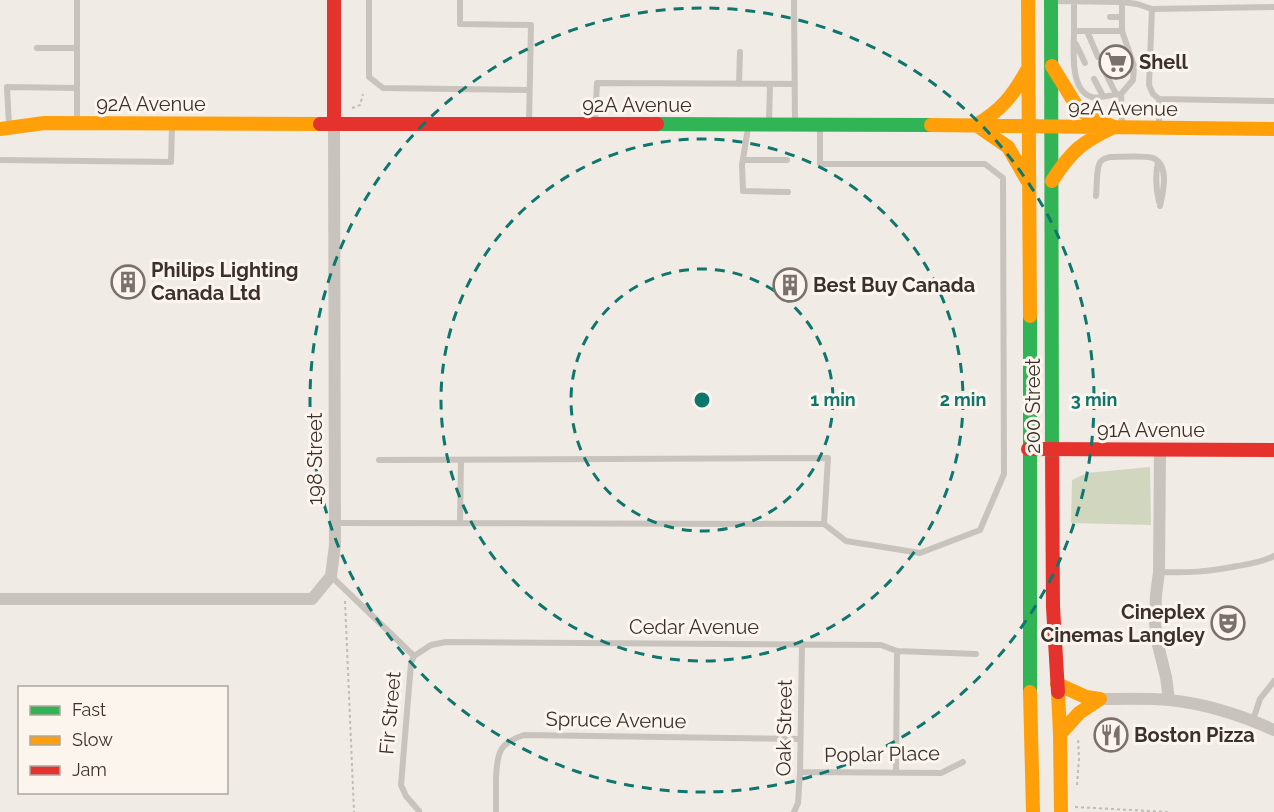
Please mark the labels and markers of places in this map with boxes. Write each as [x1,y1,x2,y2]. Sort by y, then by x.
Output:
supermarket icon: Shell [1098,44,1134,80]
place label: Shell [1139,50,1189,74]
place label: Philips Lighting Canada Ltd [151,258,298,305]
building icon: Philips Lighting Canada Ltd [110,264,146,300]
building icon: Best Buy Canada [772,267,808,303]
place label: Best Buy Canada [813,273,975,297]
centre of rings [692,390,712,410]
place label: Cineplex Cinemas Langley [1040,600,1205,647]
theatre icon: Cineplex Cinemas Langley [1210,605,1246,641]
restaurant icon: Boston Pizza [1093,717,1129,753]
place label: Boston Pizza [1134,723,1255,747]

